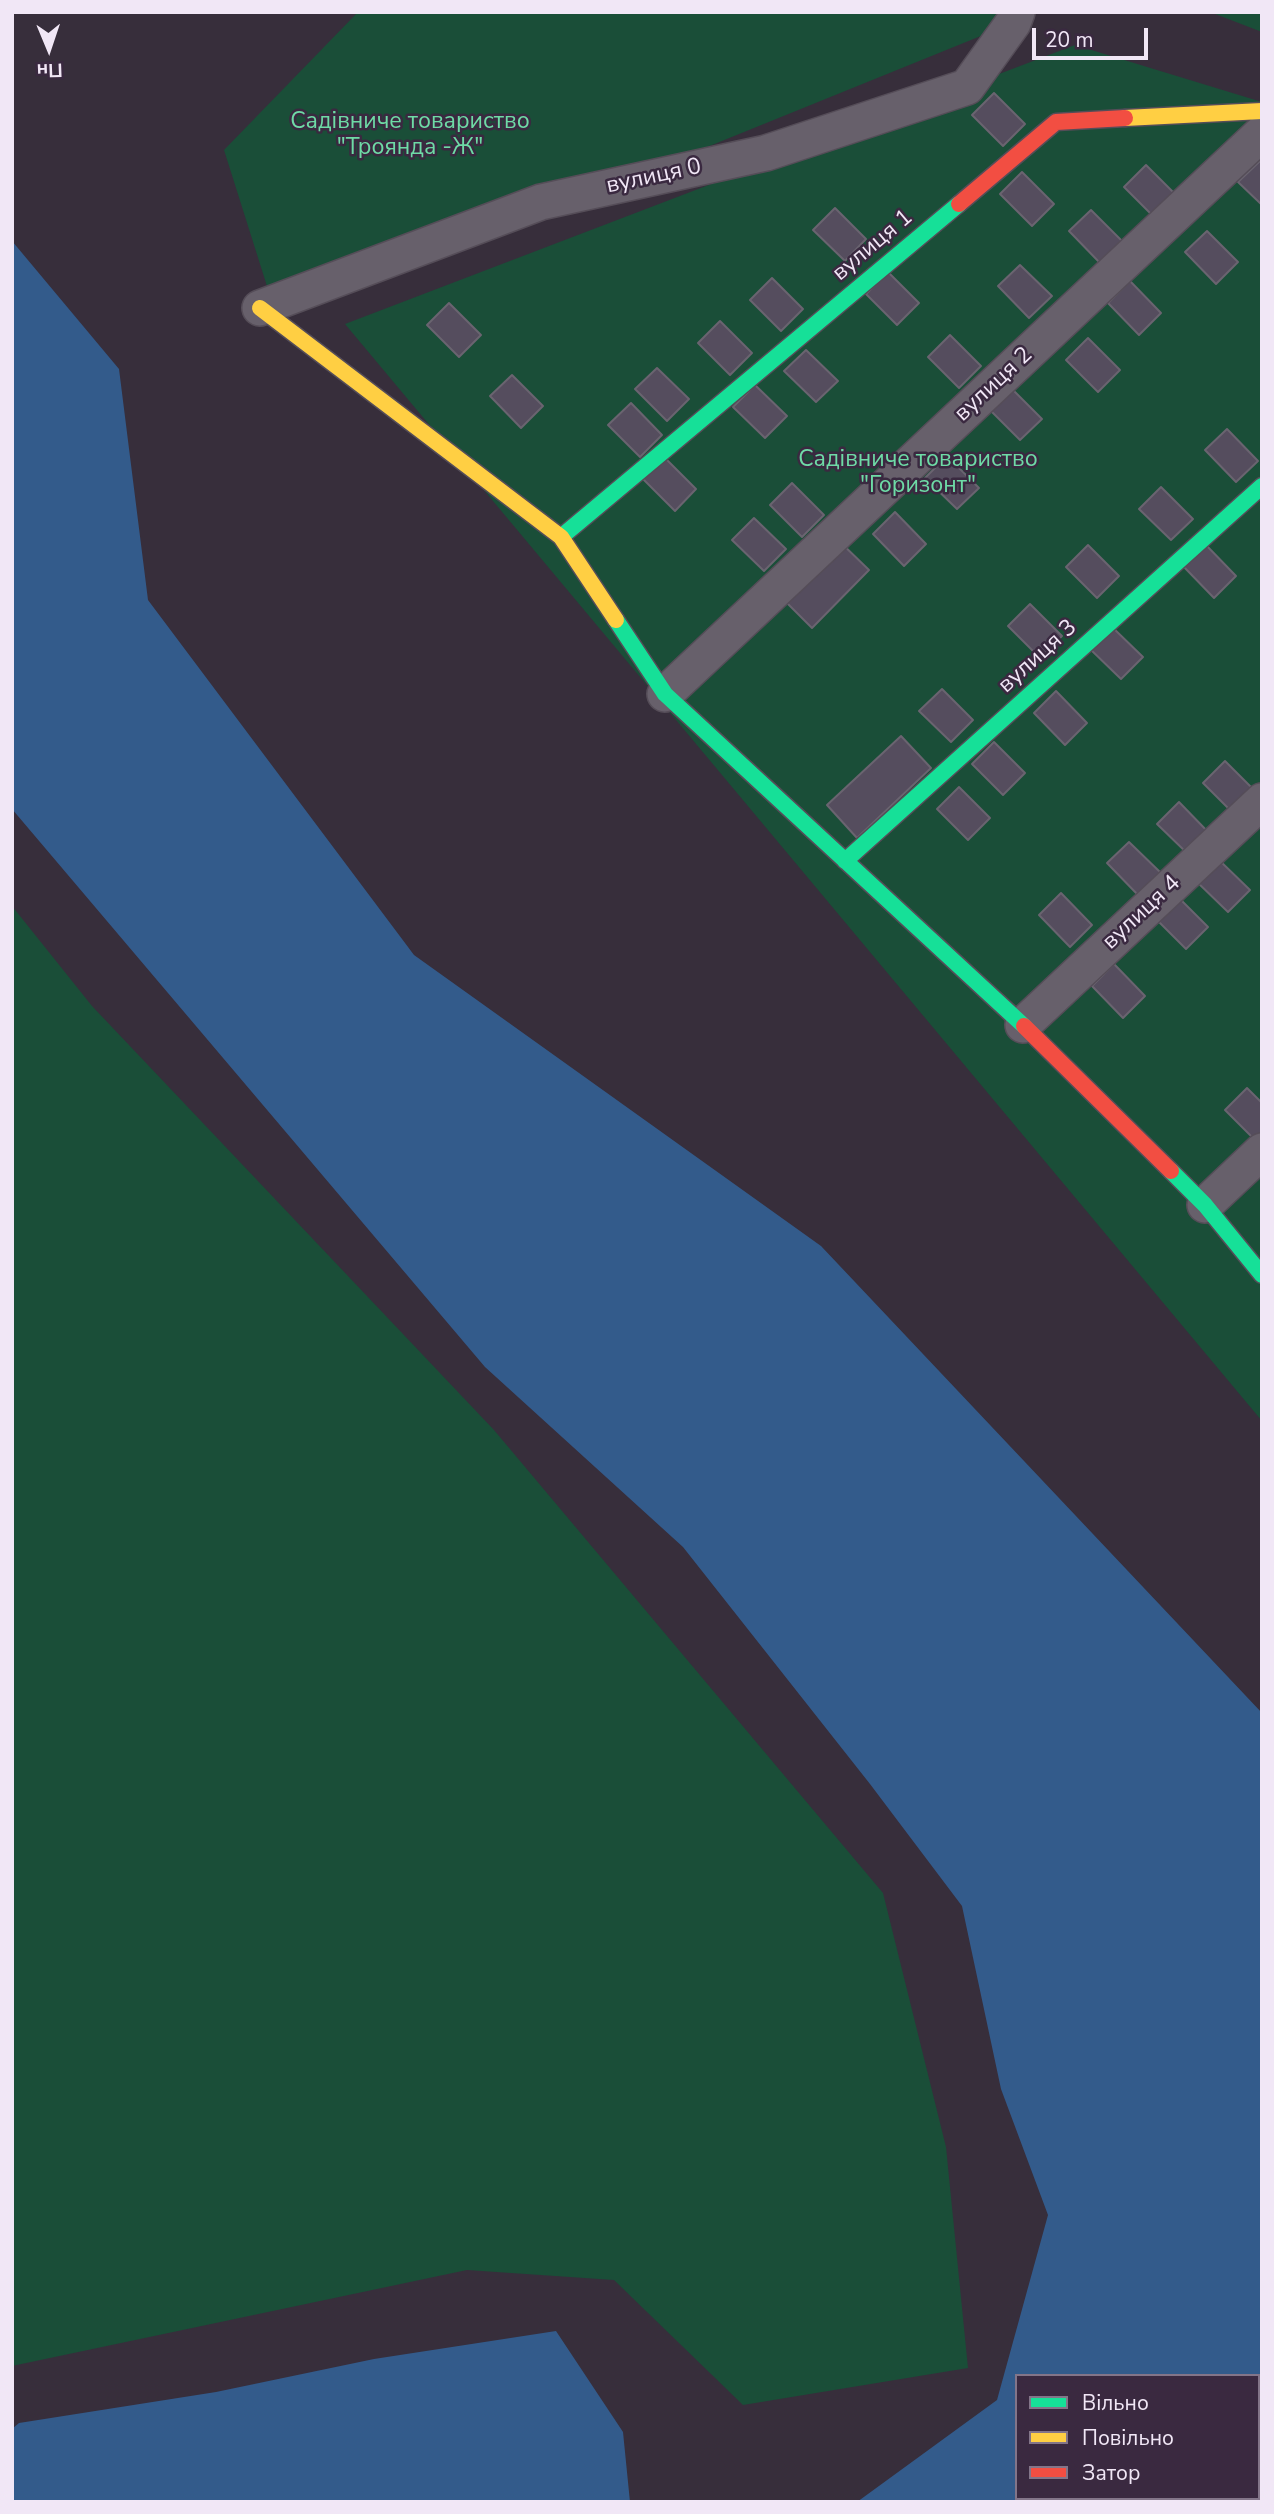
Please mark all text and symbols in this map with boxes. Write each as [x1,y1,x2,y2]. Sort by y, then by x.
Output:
north arrow [14,14,84,84]
scale bar [1036,14,1152,58]
text: 20 m [1045,26,1094,54]
text: Пн [36,57,63,83]
park label: Садівниче товариство "Троянда -Ж" [290,108,530,162]
street label: вулиця 0 [604,153,704,201]
street label: вулиця 1 [827,204,919,288]
street label: вулиця 2 [949,342,1039,428]
park label: Садівниче товариство "Горизонт" [798,446,1038,500]
street label: вулиця 3 [993,614,1083,700]
street label: вулиця 4 [1097,870,1187,956]
legend [1015,2374,1260,2500]
text: Вільно [1082,2389,1149,2417]
text: Повільно [1082,2424,1174,2452]
text: Затор [1082,2459,1140,2487]

